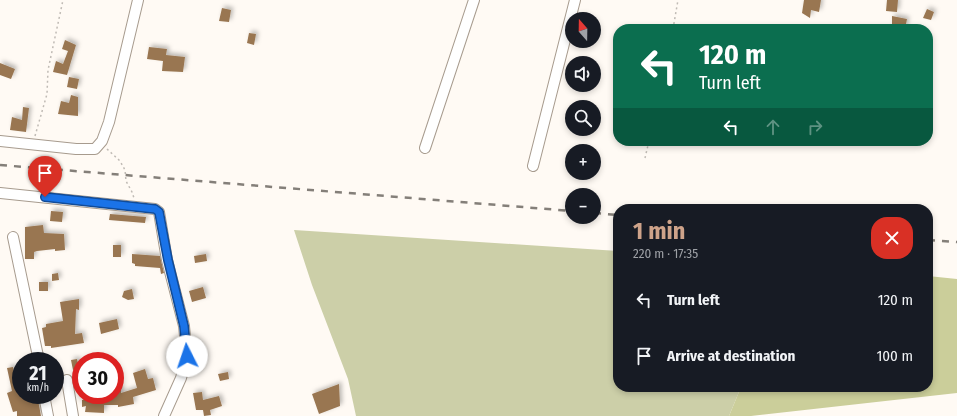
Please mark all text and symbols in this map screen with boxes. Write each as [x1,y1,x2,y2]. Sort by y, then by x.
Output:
north arrow [565,12,601,48]
map controls [565,12,601,224]
text: 120 m [699,38,766,71]
icon: left [633,40,685,92]
button: sound [565,56,601,92]
text: Turn left [699,72,761,94]
button: search [565,100,601,136]
icon: left [720,116,742,138]
icon: ahead [762,116,784,138]
icon: right [804,116,826,138]
button: + [565,144,601,180]
pin [28,156,62,197]
icon: arrive [34,162,56,184]
button: − [565,188,601,224]
text: 1 min [633,217,685,245]
button: close [871,217,913,259]
text: 220 m · 17:35 [633,246,698,261]
icon: left [633,289,655,311]
text: Turn left [667,291,720,309]
text: 120 m [878,291,913,309]
position arrow [166,335,208,377]
icon: arrive [633,345,655,367]
text: Arrive at destination [667,347,795,365]
text: 100 m [876,347,913,365]
speed limit sign: 30 [72,352,124,404]
text: 21 [29,361,47,385]
text: km/h [27,382,49,394]

